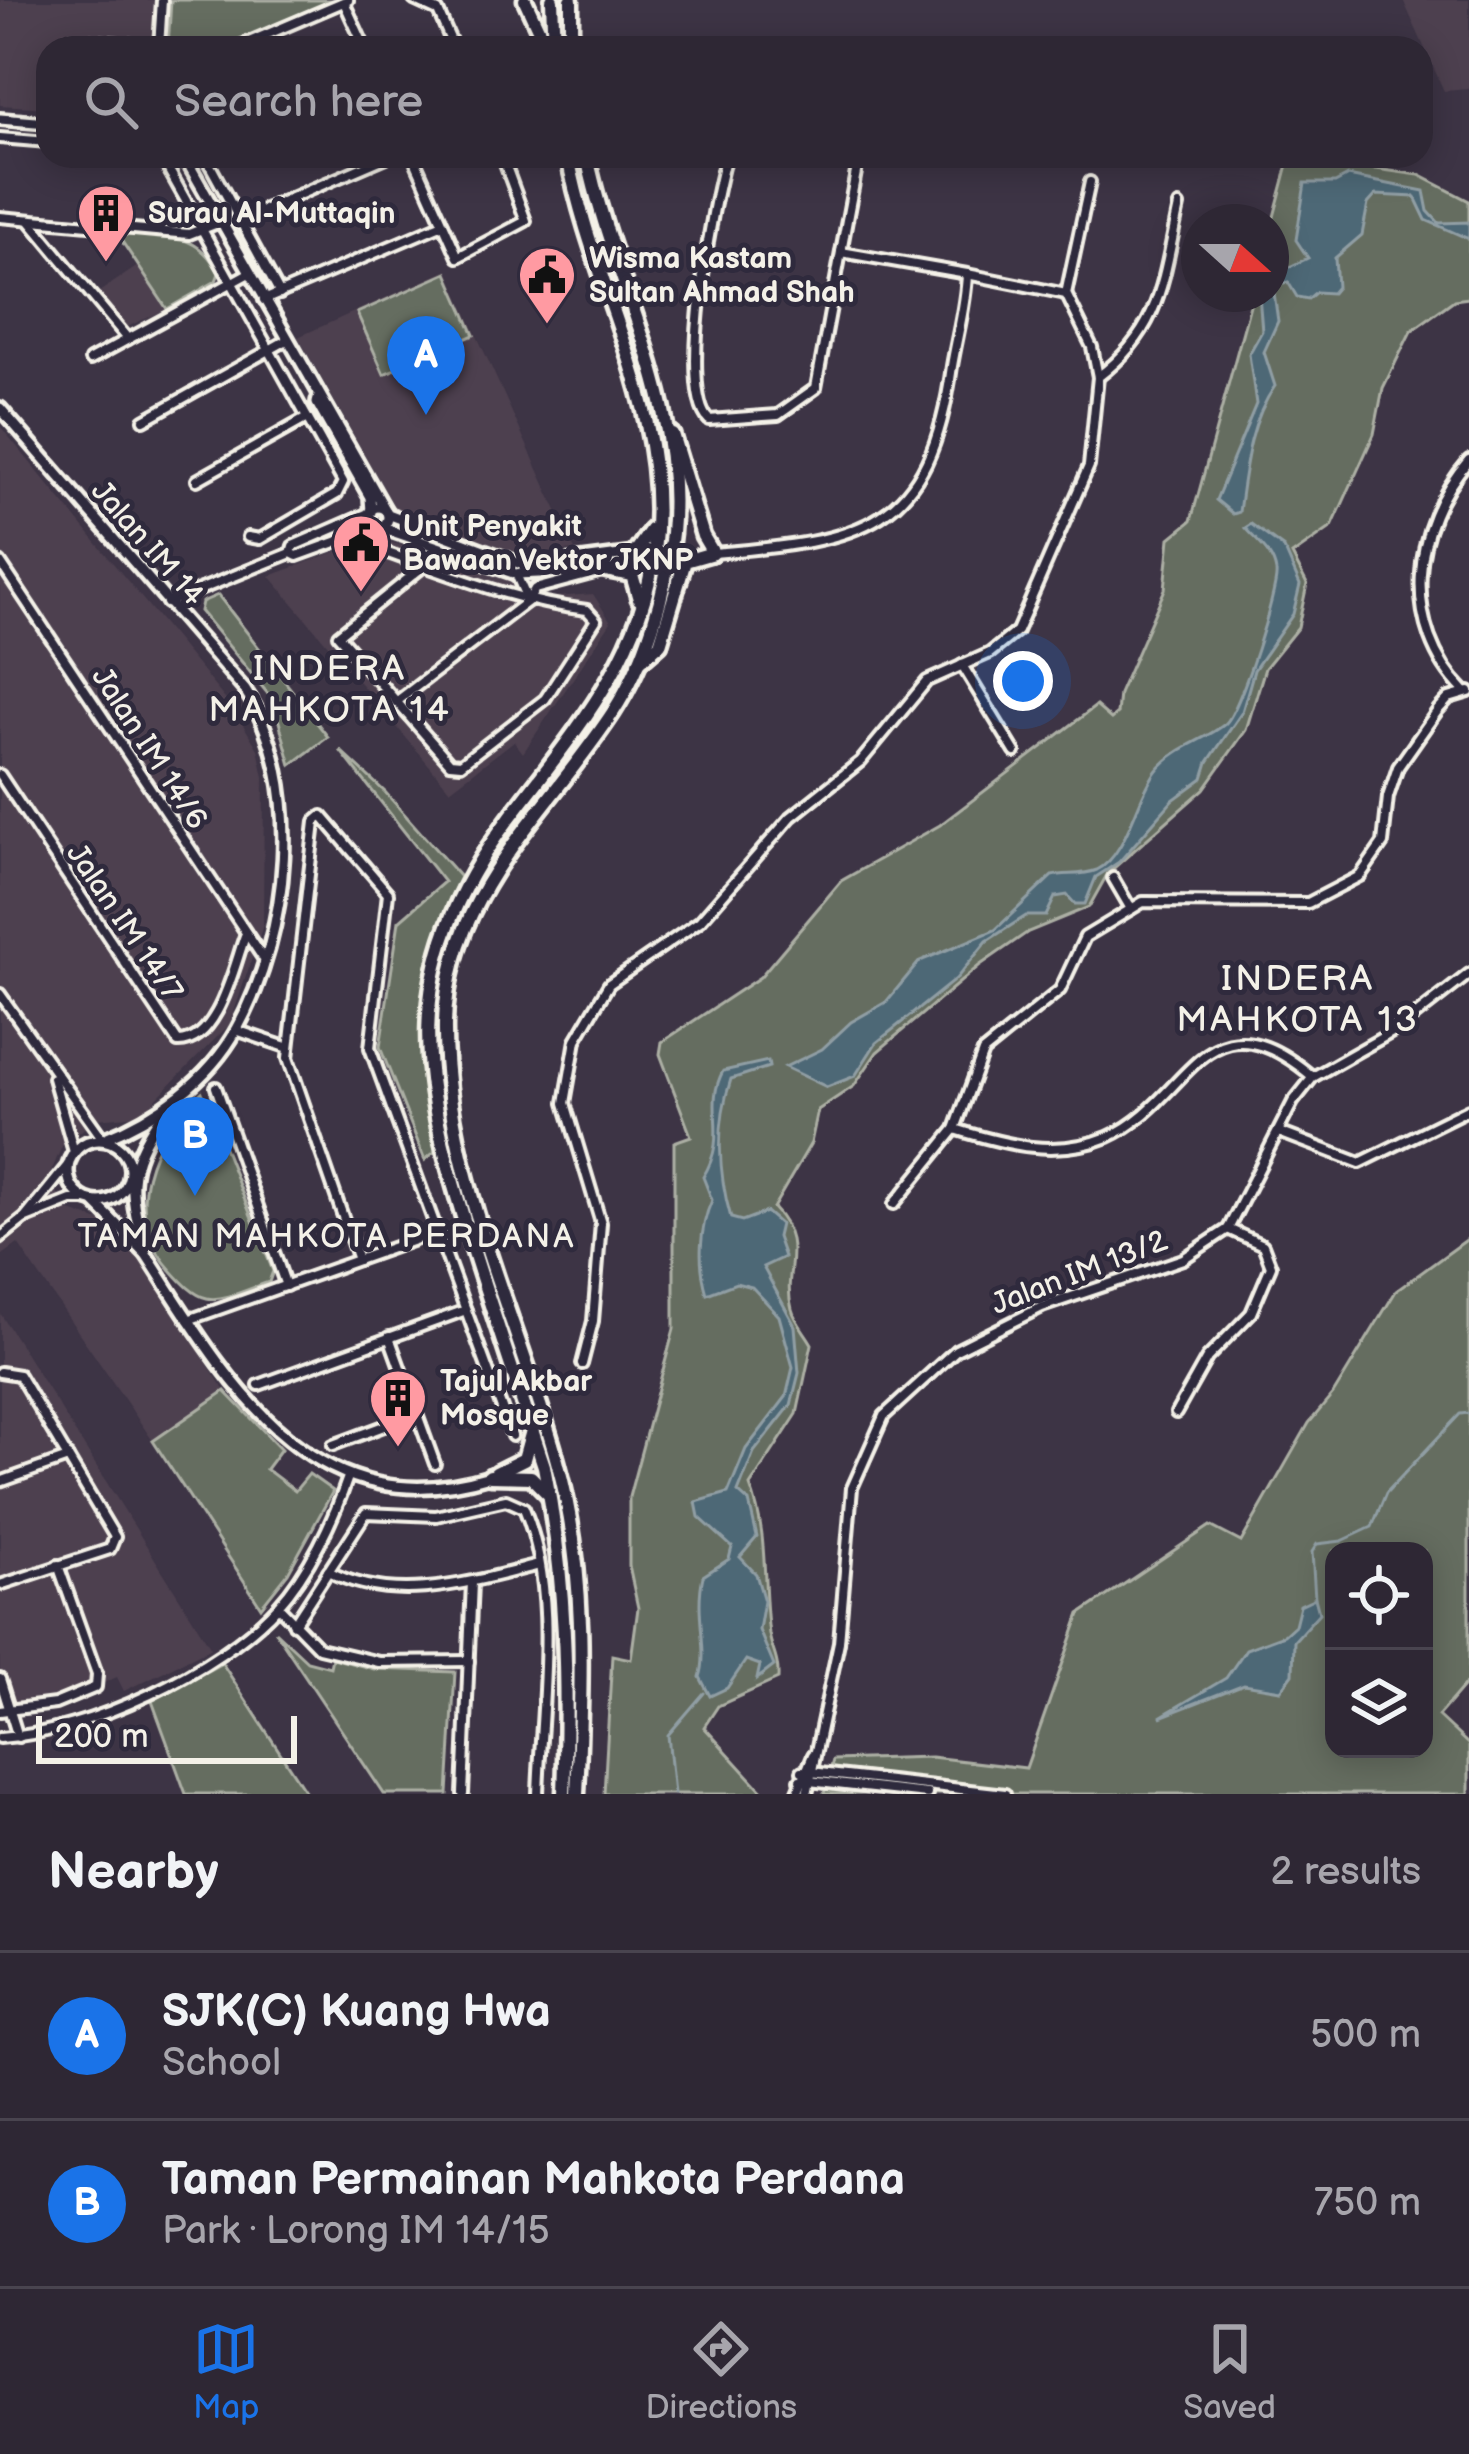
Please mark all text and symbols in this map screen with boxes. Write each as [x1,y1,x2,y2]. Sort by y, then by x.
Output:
search box [36,36,1433,168]
icon: search [78,69,144,135]
text: Search here [174,75,423,130]
building icon: Surau Al-Muttaqin [75,182,137,264]
place label: Surau Al-Muttaqin [148,196,395,232]
north arrow [1181,204,1289,312]
place label: Wisma Kastam Sultan Ahmad Shah [589,241,855,311]
public building icon: Wisma Kastam Sultan Ahmad Shah [516,244,578,326]
pin: A [387,316,465,415]
street label: Jalan IM 14 [83,474,211,613]
place label: Unit Penyakit Bawaan Vektor JKNP [403,509,693,579]
public building icon: Unit Penyakit Bawaan Vektor JKNP [330,512,392,594]
district label: INDERA MAHKOTA 14 [208,648,452,732]
your location [993,651,1053,711]
street label: Jalan IM 14/6 [84,661,215,836]
street label: Jalan IM 14/7 [58,837,190,1008]
district label: INDERA MAHKOTA 13 [1176,958,1420,1042]
pin: B [156,1097,234,1196]
district label: TAMAN MAHKOTA PERDANA [78,1217,576,1257]
street label: Jalan IM 13/2 [986,1223,1173,1323]
place label: Tajul Akbar Mosque [440,1364,593,1434]
building icon: Tajul Akbar Mosque [367,1367,429,1449]
map controls [1325,1542,1433,1758]
button: locate [1325,1542,1433,1650]
button: layers [1325,1650,1433,1758]
scale bar [36,1710,297,1763]
text: 200 m [54,1717,148,1757]
text: Nearby [48,1842,219,1903]
text: 2 results [1270,1849,1421,1896]
text: SJK(C) Kuang Hwa [162,1985,551,2040]
text: A [75,2012,99,2059]
text: 500 m [1310,2012,1421,2059]
text: School [162,2040,281,2087]
text: Taman Permainan Mahkota Perdana [162,2153,905,2208]
text: B [73,2180,101,2227]
text: 750 m [1314,2180,1421,2227]
text: Park · Lorong IM 14/15 [162,2208,550,2255]
tab: Map [193,2316,259,2428]
tab: Directions [646,2316,797,2428]
tab: Saved [1183,2316,1276,2428]

